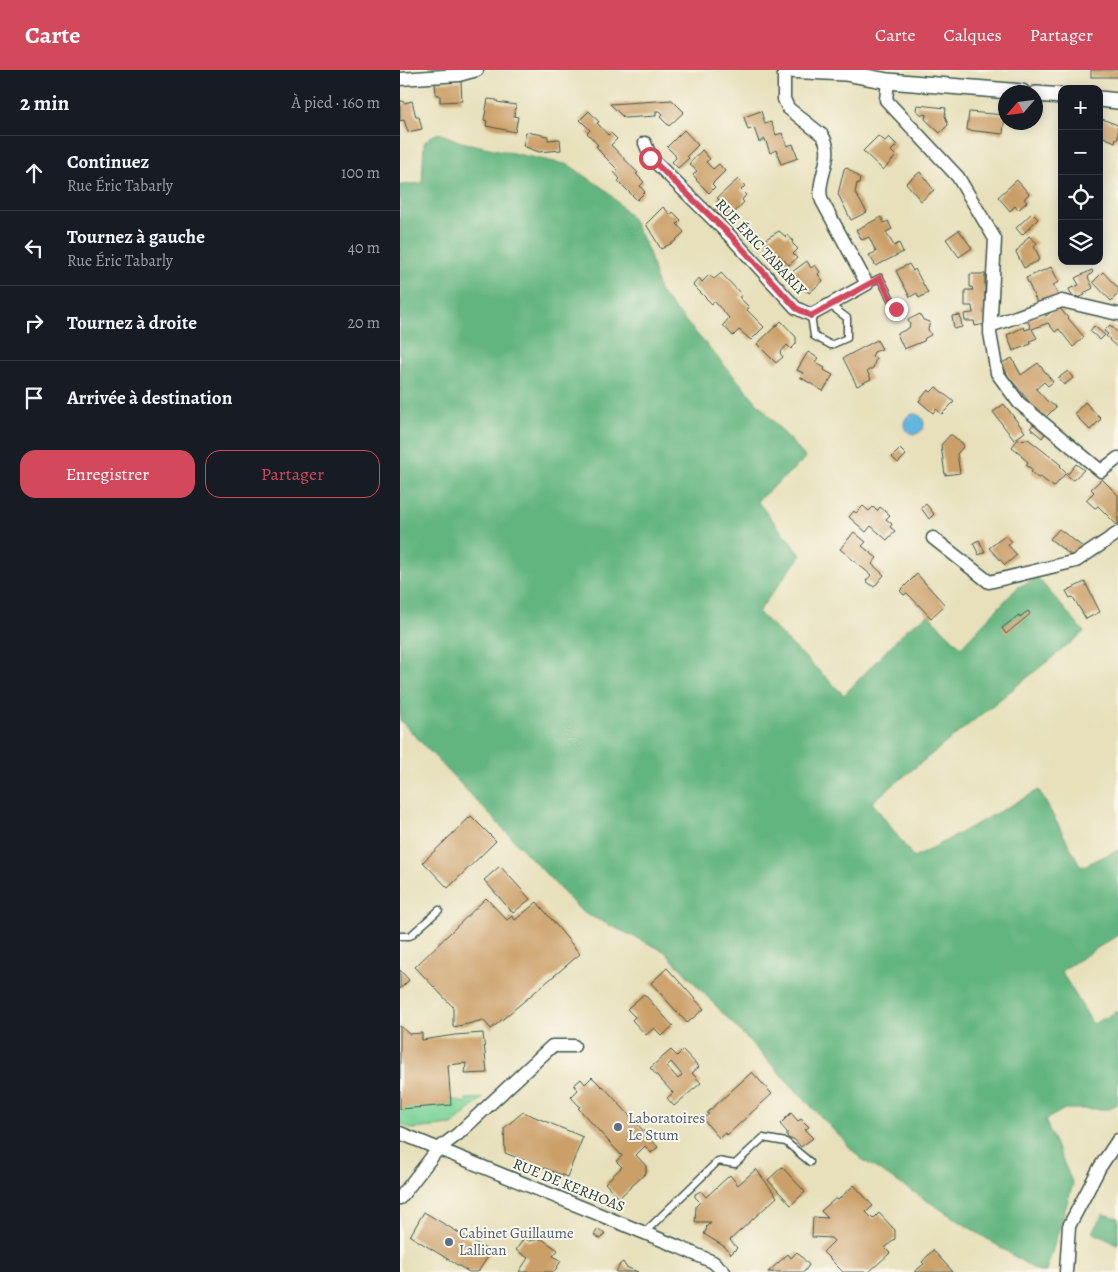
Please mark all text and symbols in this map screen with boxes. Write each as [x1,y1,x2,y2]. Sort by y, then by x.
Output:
text: Carte [25,19,80,51]
text: Carte [875,23,915,47]
text: Calques [943,23,1002,47]
text: Partager [1030,23,1093,47]
north arrow [998,85,1043,130]
map controls [1058,85,1103,265]
button: + [1058,85,1103,130]
text: 2 min [20,89,69,117]
text: À pied · 160 m [291,92,380,114]
button: − [1058,130,1103,175]
route start [639,147,662,170]
text: Continuez [67,149,149,175]
icon: ahead [20,159,48,187]
text: 100 m [341,162,380,184]
text: Rue Éric Tabarly [67,175,173,197]
button: locate [1058,175,1103,220]
street label: RUE ÉRIC TABARLY [711,194,812,300]
button: layers [1058,220,1103,265]
text: Tournez à gauche [67,224,205,250]
icon: left [20,234,48,262]
text: 40 m [348,237,380,259]
text: Rue Éric Tabarly [67,250,173,272]
route end [885,298,908,321]
icon: right [20,309,48,337]
text: Tournez à droite [67,310,197,336]
text: 20 m [347,312,380,334]
icon: arrive [20,384,48,412]
text: Arrivée à destination [67,385,232,411]
button: Enregistrer [20,450,195,498]
button: Partager [205,450,380,498]
place label: Laboratoires Le Stum [628,1108,705,1145]
marker: Laboratoires Le Stum [612,1121,624,1133]
street label: RUE DE KERHOAS [510,1153,628,1217]
place label: Cabinet Guillaume Lallican [459,1223,574,1260]
marker: Cabinet Guillaume Lallican [443,1236,455,1248]

